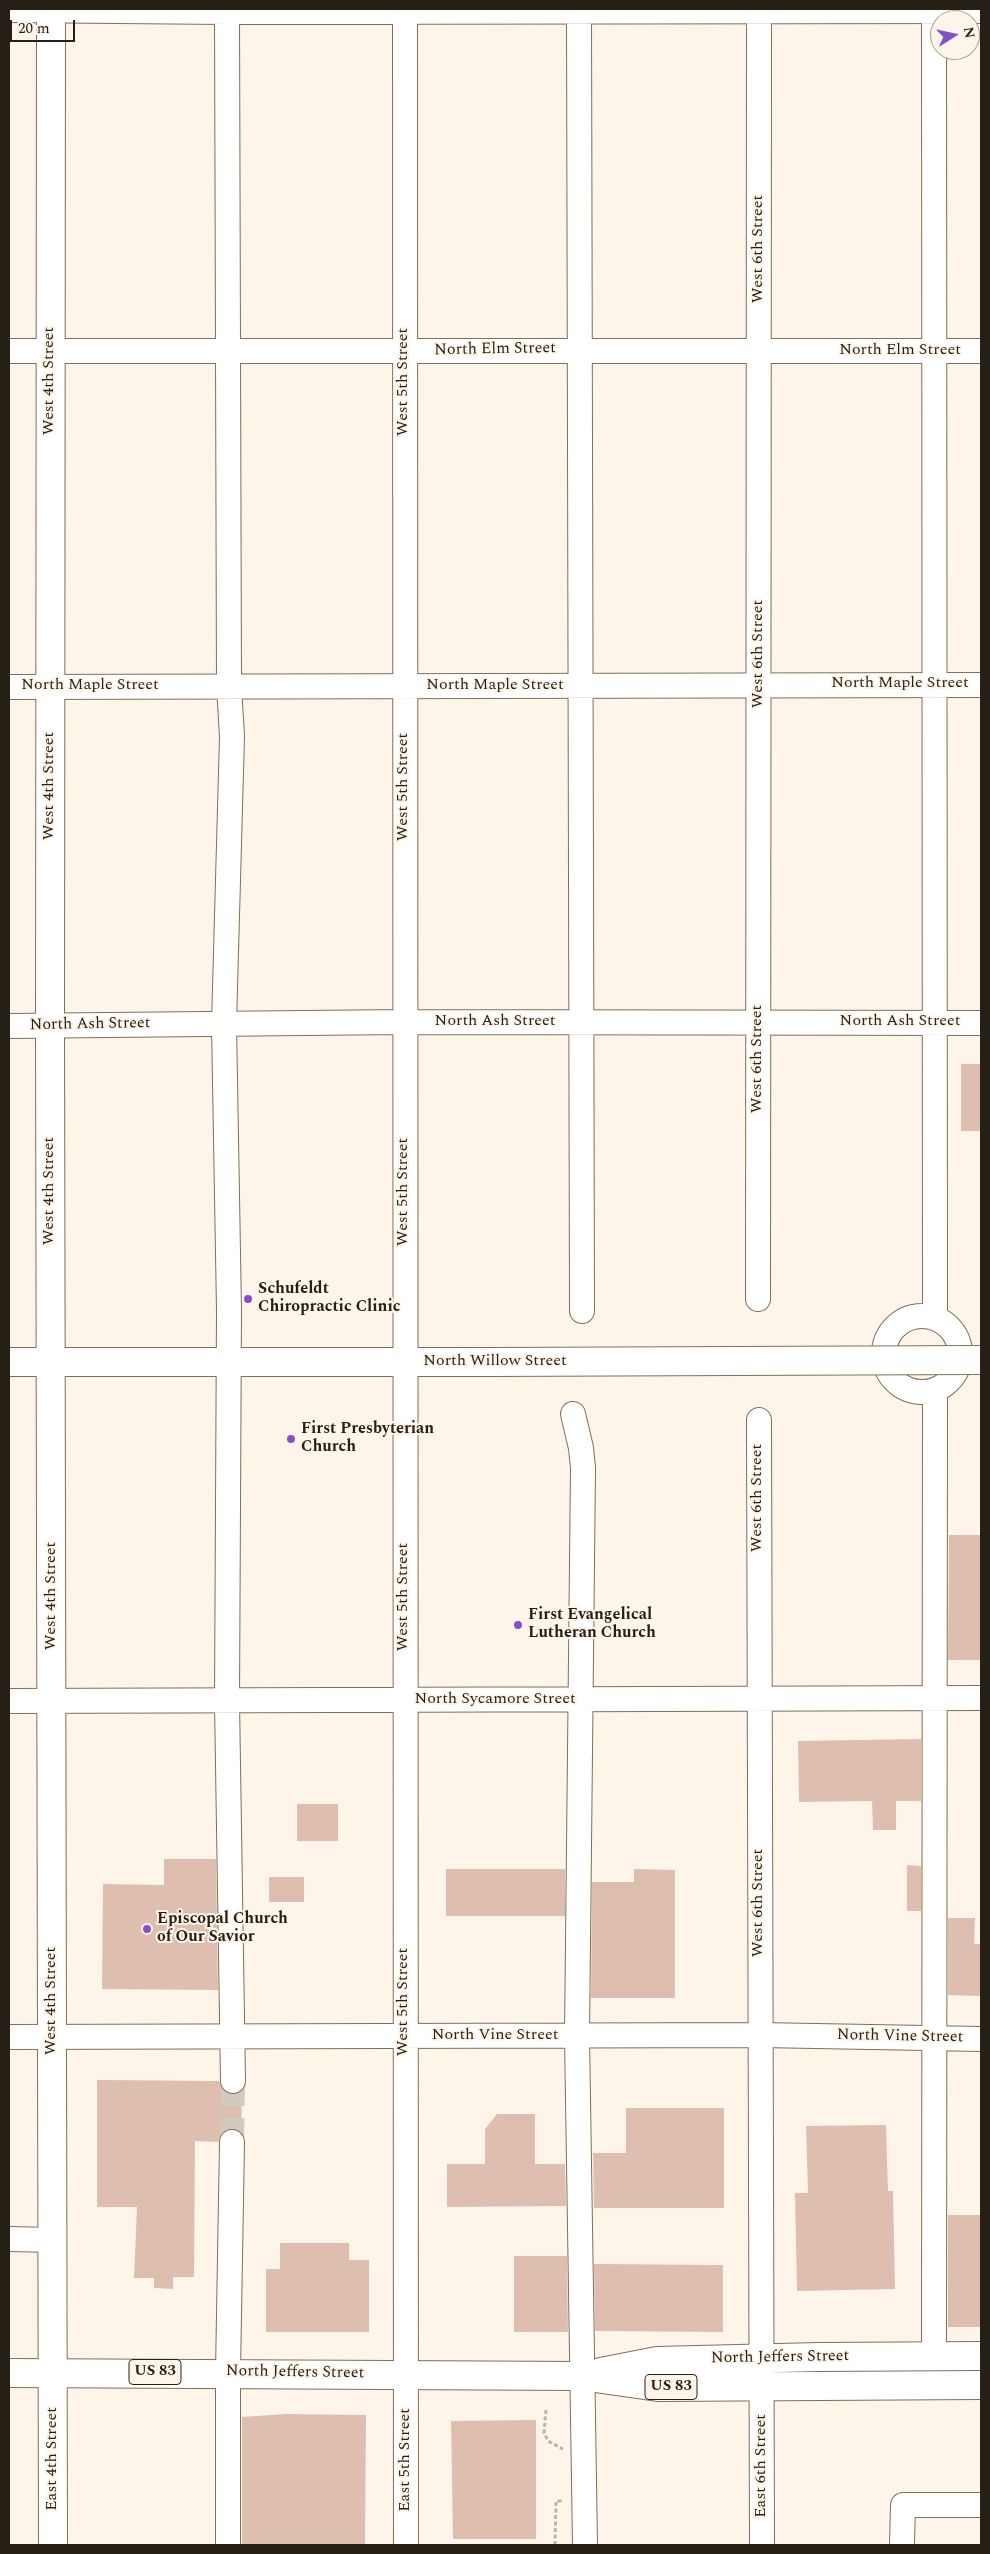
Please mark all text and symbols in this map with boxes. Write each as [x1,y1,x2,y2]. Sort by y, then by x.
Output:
scale bar [12,10,78,42]
north arrow [930,10,980,60]
text: 20 m [18,17,50,40]
text: N [958,25,981,40]
street label: West 6th Street [749,195,769,303]
street label: West 4th Street [40,327,60,435]
street label: West 5th Street [394,328,414,436]
street label: North Elm Street [434,339,556,361]
street label: North Elm Street [839,341,961,361]
street label: West 6th Street [749,600,769,708]
street label: North Maple Street [831,674,969,694]
street label: North Maple Street [21,676,159,696]
street label: North Maple Street [426,676,564,696]
street label: West 4th Street [40,732,60,840]
street label: West 5th Street [394,733,414,841]
street label: West 6th Street [748,1005,768,1113]
street label: North Ash Street [435,1012,555,1032]
street label: North Ash Street [840,1012,960,1032]
street label: North Ash Street [29,1014,151,1036]
street label: West 4th Street [40,1137,60,1245]
street label: West 5th Street [394,1138,414,1246]
place label: Schufeldt Chiropractic Clinic [258,1280,400,1318]
marker: Schufeldt Chiropractic Clinic [242,1293,254,1305]
street label: North Willow Street [423,1352,567,1372]
place label: First Presbyterian Church [301,1420,434,1458]
marker: First Presbyterian Church [285,1433,297,1445]
street label: West 6th Street [748,1444,768,1552]
street label: West 4th Street [42,1542,62,1650]
street label: West 5th Street [394,1543,414,1651]
place label: First Evangelical Lutheran Church [528,1606,656,1644]
marker: First Evangelical Lutheran Church [512,1619,524,1631]
street label: North Sycamore Street [414,1690,576,1710]
street label: West 6th Street [749,1849,769,1957]
place label: Episcopal Church of Our Savior [157,1910,288,1948]
marker: Episcopal Church of Our Savior [141,1923,153,1935]
street label: West 4th Street [42,1947,62,2055]
street label: West 5th Street [394,1948,414,2056]
street label: North Vine Street [432,2026,558,2046]
street label: North Vine Street [837,2026,963,2048]
street label: North Jeffers Street [711,2347,849,2369]
road number: US 83 [129,2360,181,2384]
street label: North Jeffers Street [226,2362,364,2384]
road number: US 83 [645,2374,697,2400]
street label: East 4th Street [43,2407,63,2511]
street label: East 5th Street [396,2408,416,2512]
street label: East 6th Street [752,2414,772,2518]

